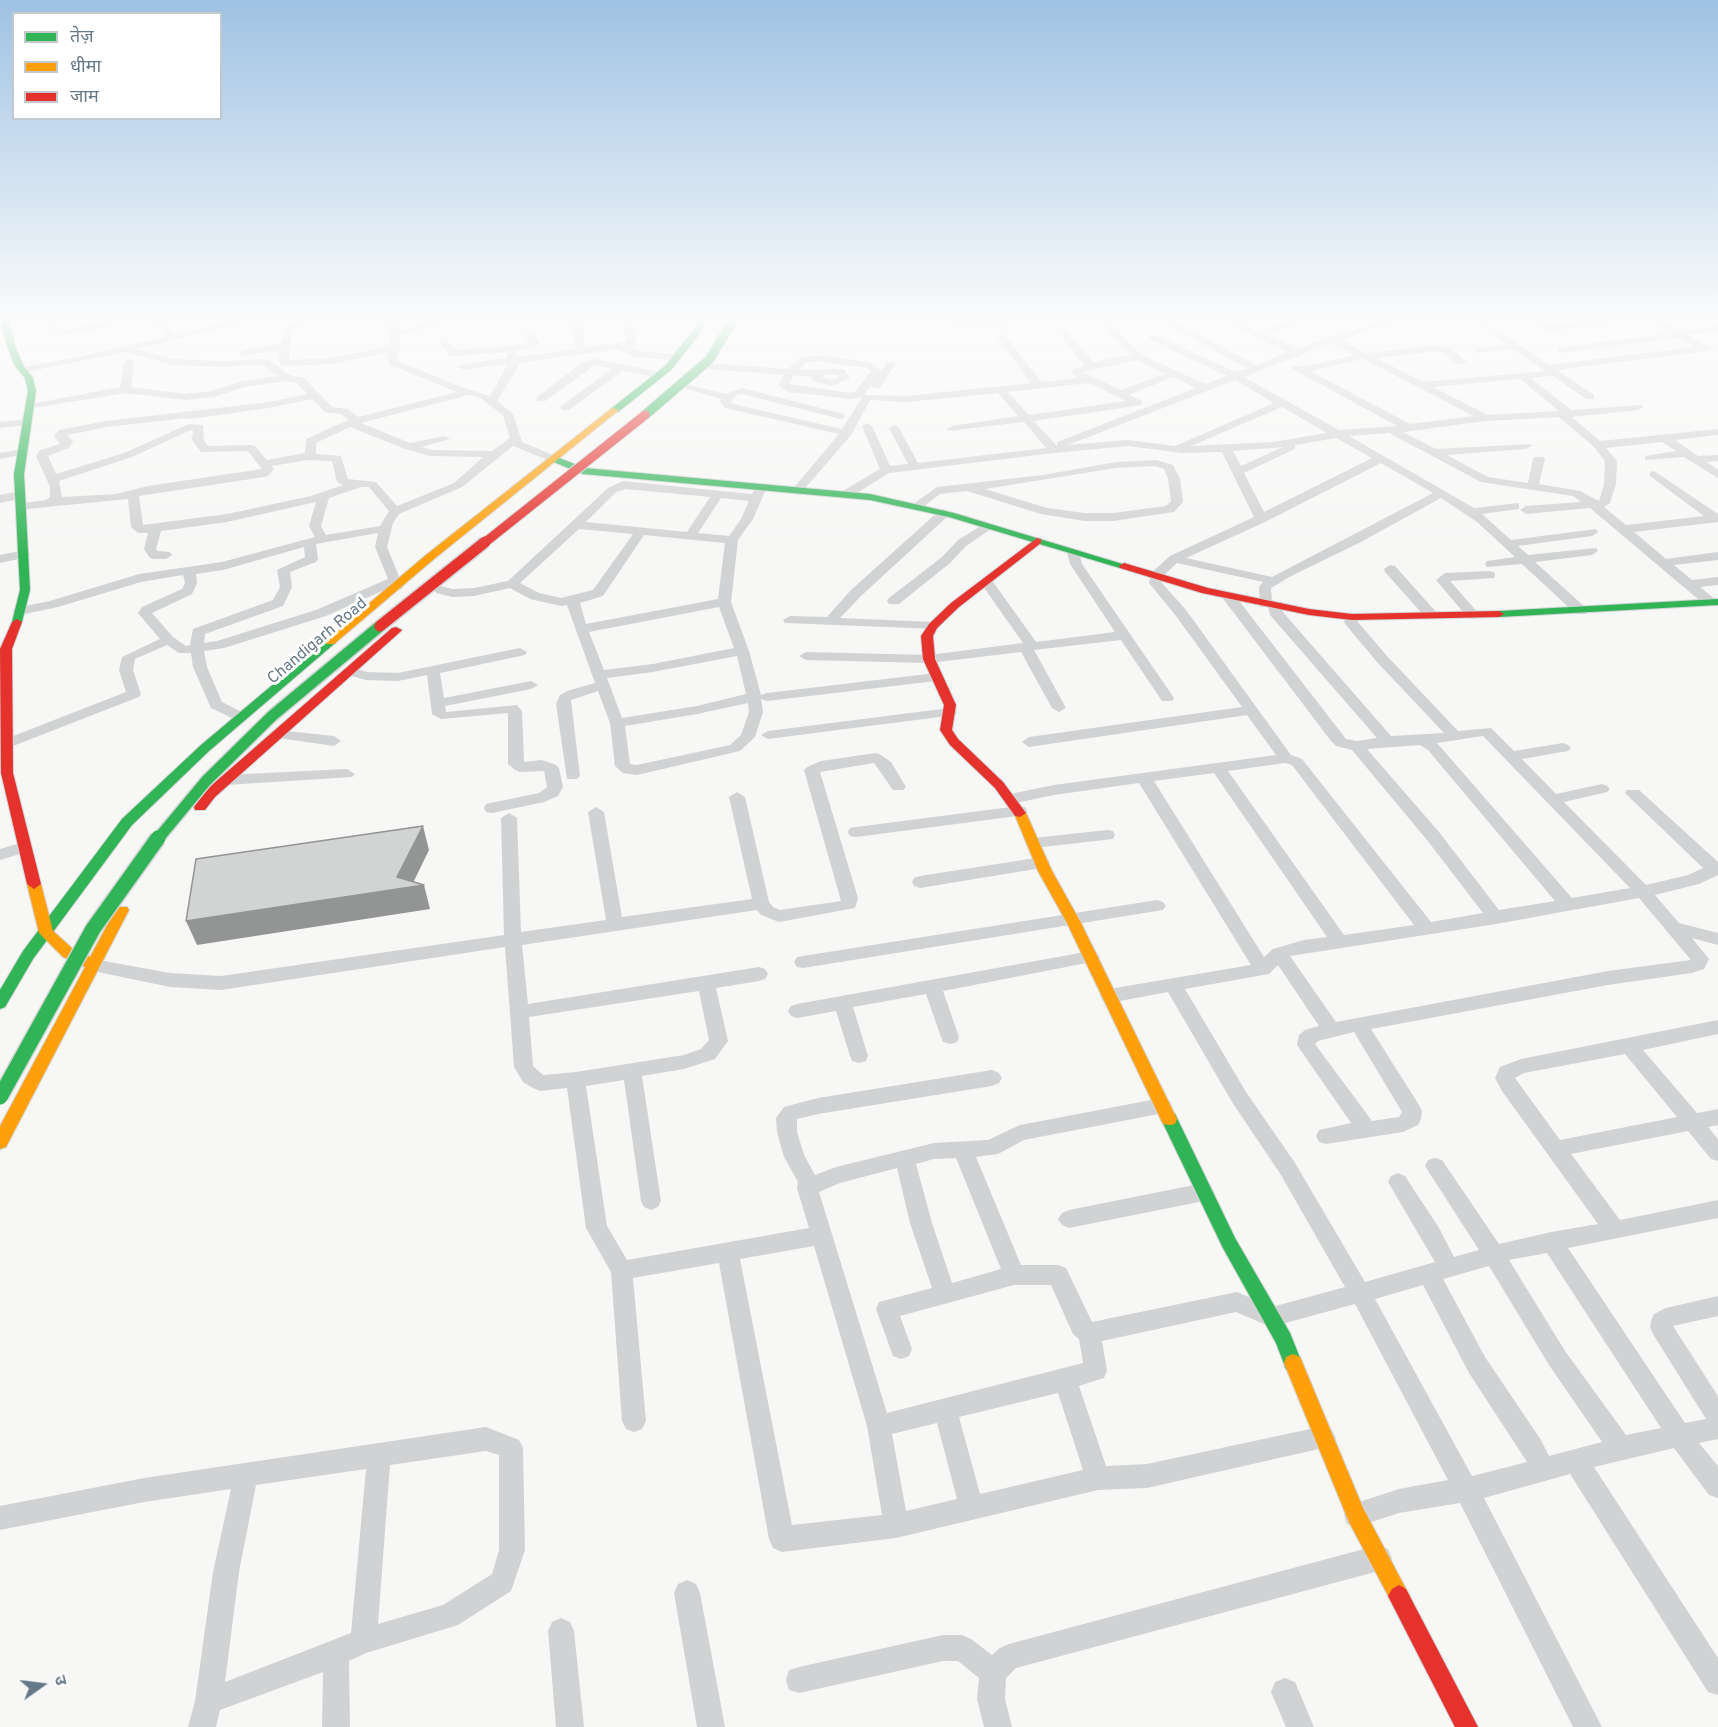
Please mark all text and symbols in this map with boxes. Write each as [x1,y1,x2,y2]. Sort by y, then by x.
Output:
legend [12,12,222,120]
text: तेज़ [70,26,94,49]
text: धीमा [70,56,101,79]
text: जाम [70,86,99,109]
street label: Chandigarh Road [264,595,372,689]
north arrow [12,1655,72,1715]
text: उ [49,1674,70,1688]

